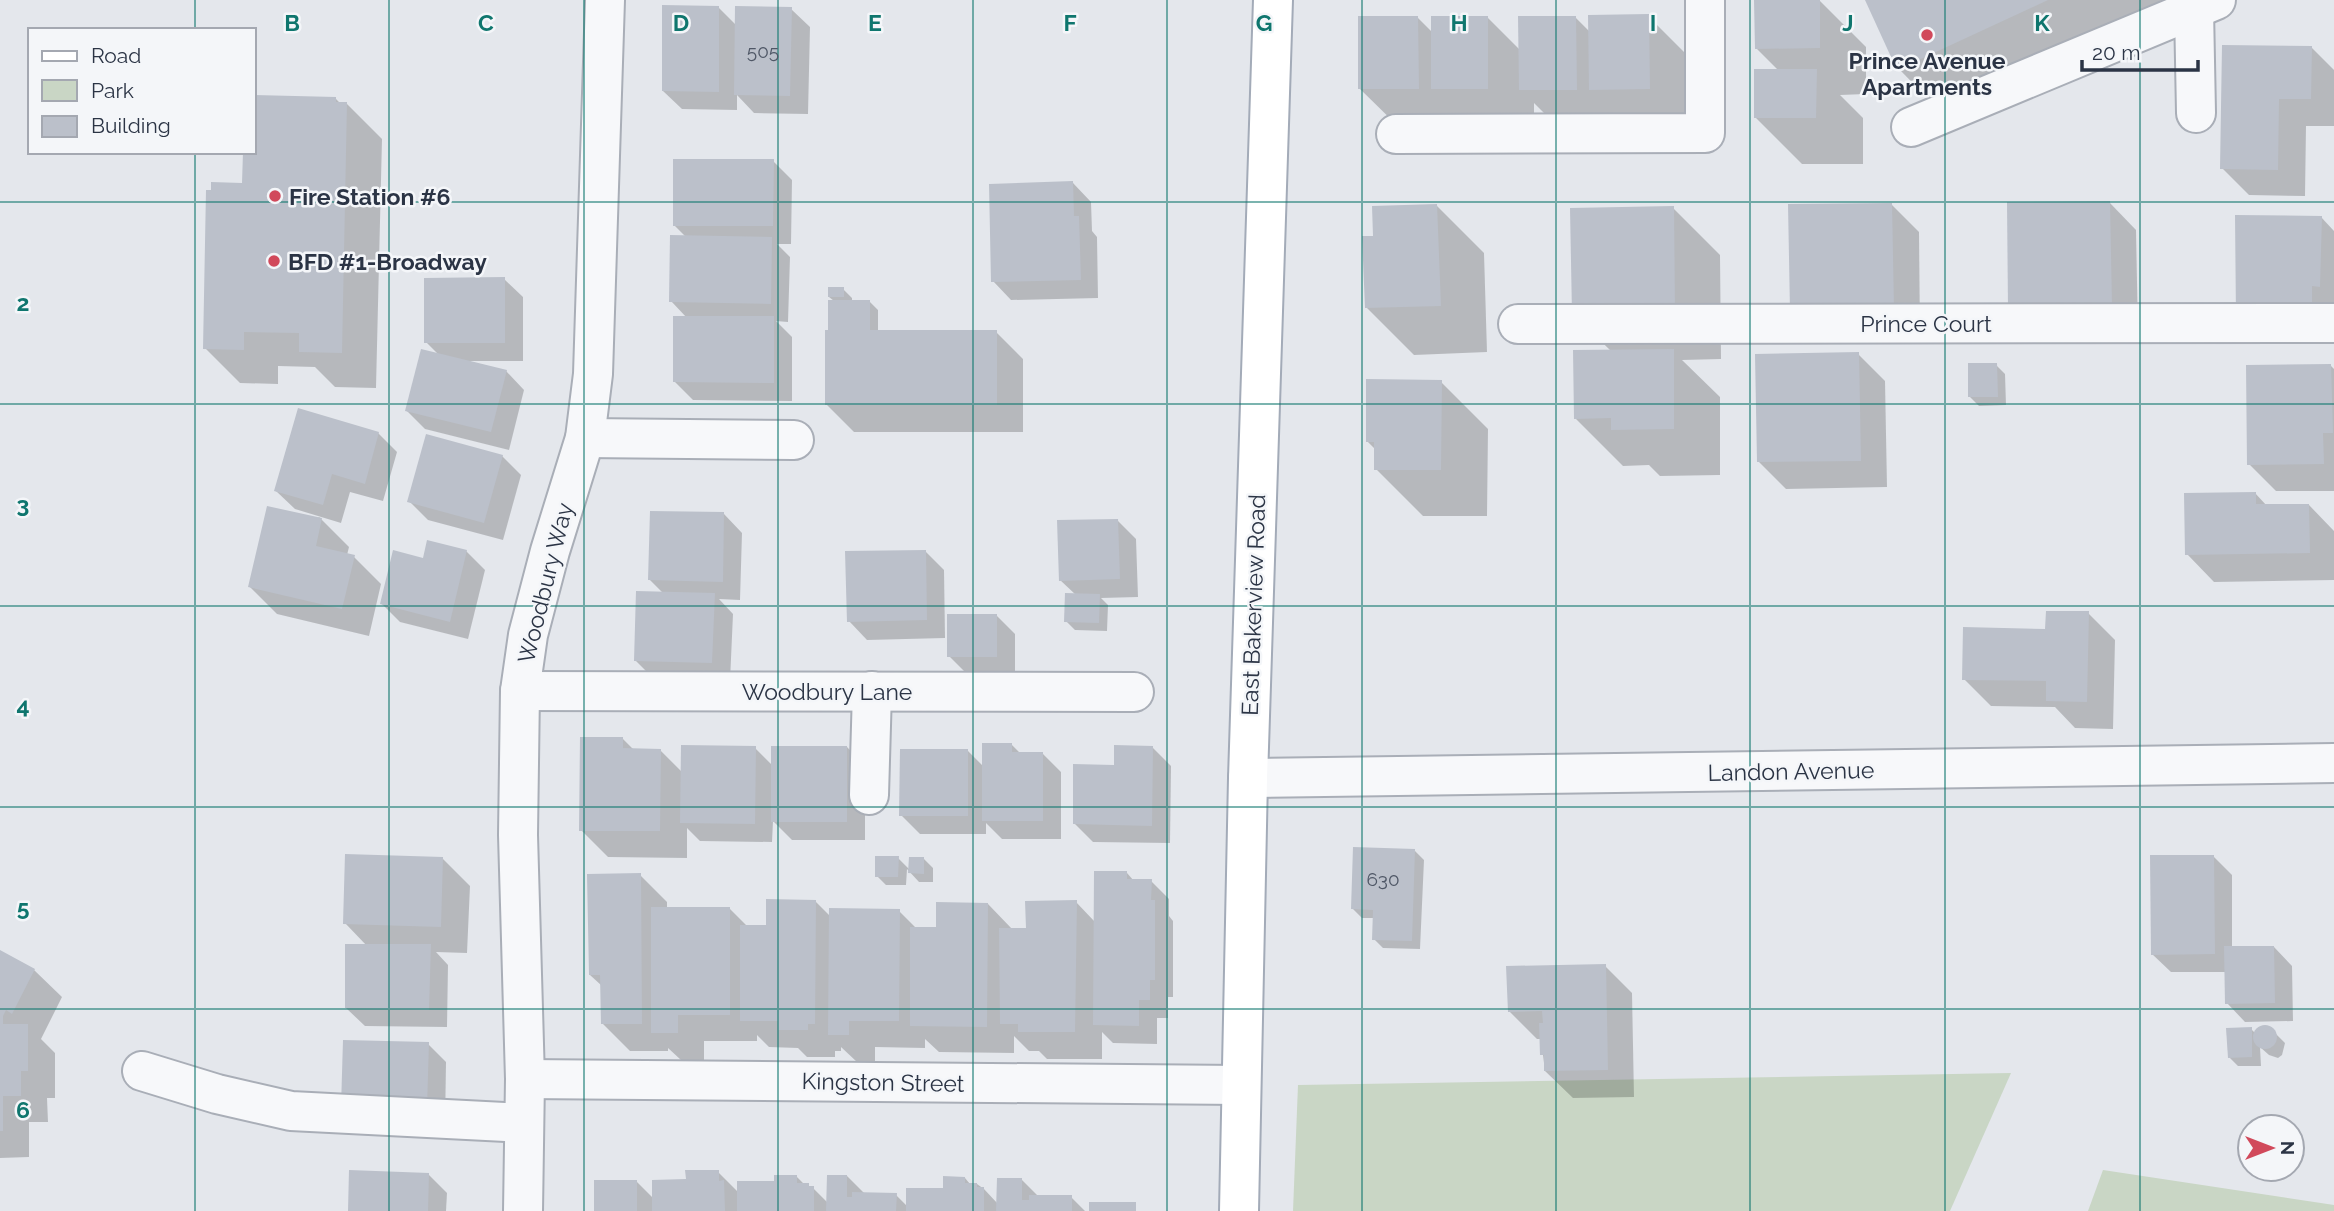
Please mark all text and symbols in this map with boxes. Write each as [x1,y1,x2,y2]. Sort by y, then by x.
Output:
text: B [284,9,300,36]
text: C [478,9,494,36]
text: D [673,9,689,36]
text: E [868,9,882,36]
text: F [1063,9,1077,36]
text: G [1256,9,1272,36]
text: H [1450,9,1468,36]
text: I [1650,9,1656,36]
text: J [1842,9,1854,36]
text: K [2034,9,2050,36]
marker: Prince Avenue Apartments [1919,27,1935,43]
legend [28,28,256,154]
scale bar [2082,28,2198,72]
house number: 505 [747,40,779,62]
text: 20 m [2092,40,2140,65]
text: Road [91,43,141,68]
place label: Prince Avenue Apartments [1848,47,2006,100]
text: Park [91,78,134,103]
text: Building [91,113,171,138]
place label: Fire Station #6 [289,183,450,210]
marker: Fire Station #6 [267,188,283,204]
place label: BFD #1-Broadway [288,248,487,275]
marker: BFD #1-Broadway [266,253,282,269]
text: 2 [17,289,29,316]
street label: Prince Court [1860,310,1992,337]
text: 3 [17,491,29,518]
street label: East Bakerview Road [1236,494,1270,716]
street label: Woodbury Way [512,500,578,666]
street label: Woodbury Lane [742,678,912,705]
text: 4 [16,692,30,719]
street label: Landon Avenue [1707,756,1875,786]
house number: 630 [1366,868,1400,890]
text: 5 [17,894,30,921]
street label: Kingston Street [801,1067,965,1097]
text: 6 [16,1096,30,1123]
north arrow [2236,1113,2306,1183]
text: N [2277,1141,2299,1155]

